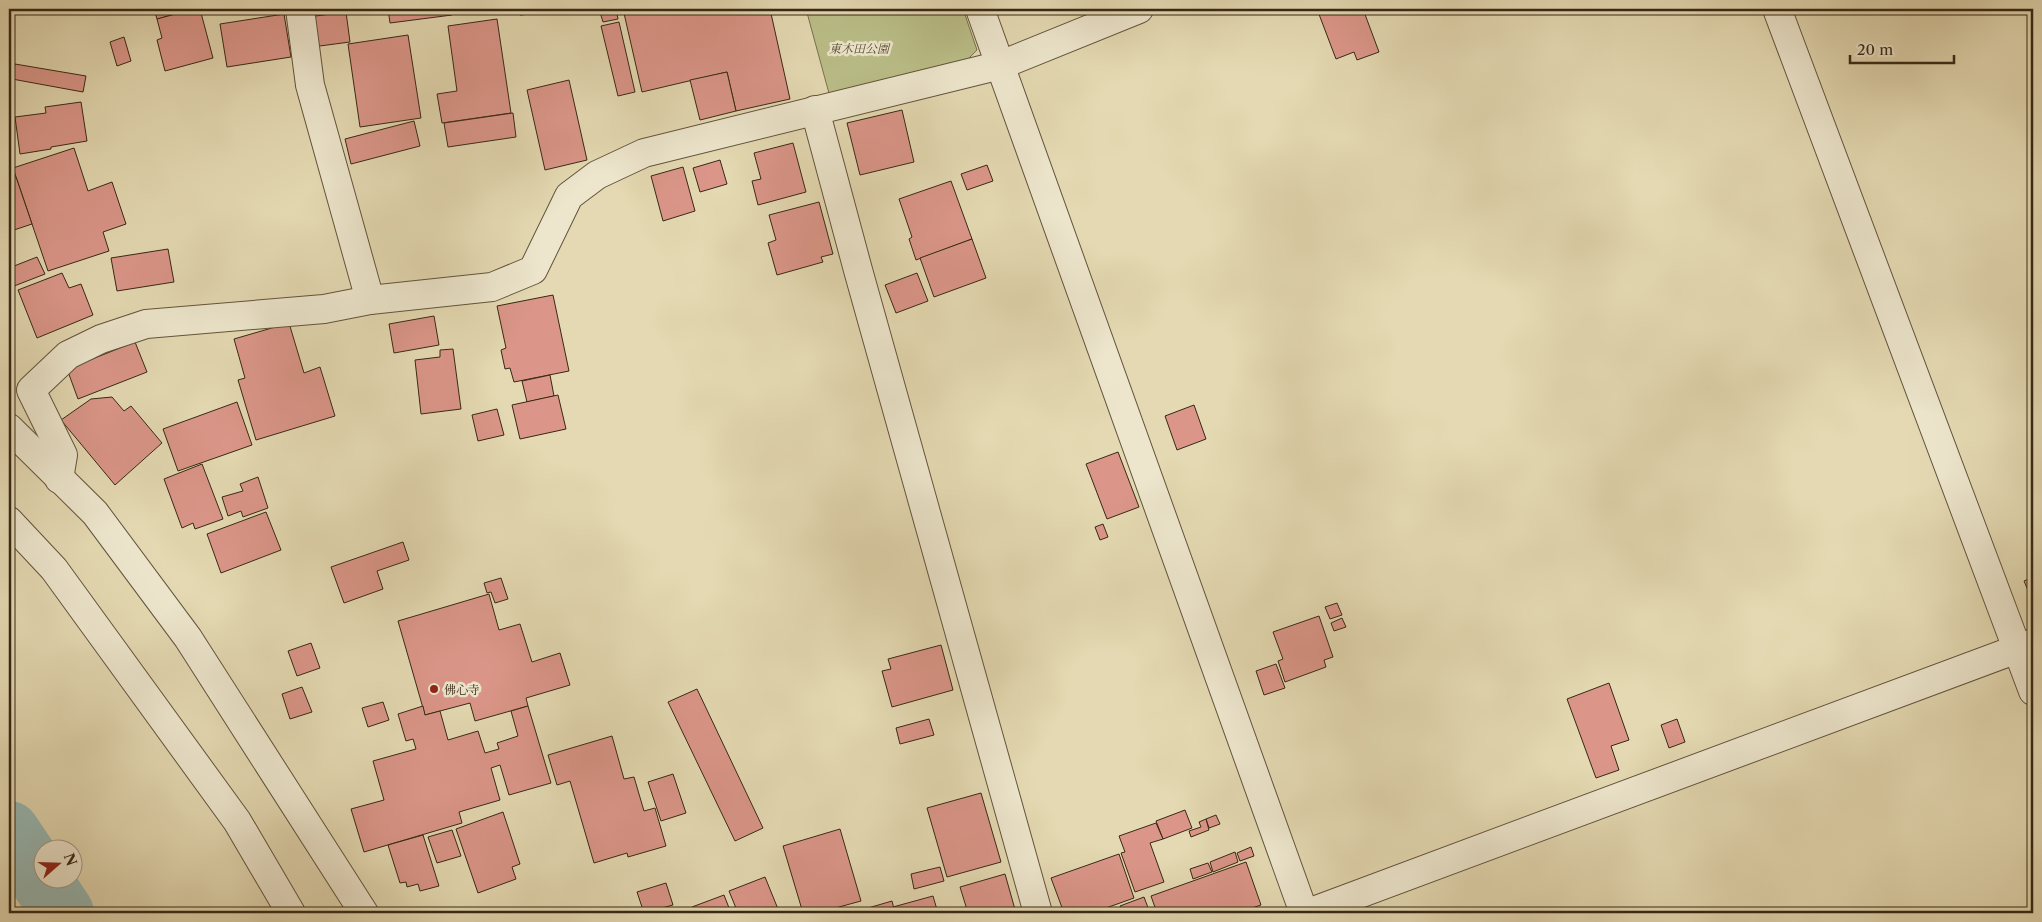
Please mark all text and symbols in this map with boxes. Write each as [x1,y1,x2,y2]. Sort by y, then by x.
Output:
scale bar [1850,32,1953,64]
text: 20 m [1857,40,1893,59]
park label: 東木田公園 [829,41,891,56]
place label: 佛心寺 [444,682,480,697]
marker: 佛心寺 [428,683,440,695]
north arrow [32,840,82,890]
text: N [60,851,81,868]

